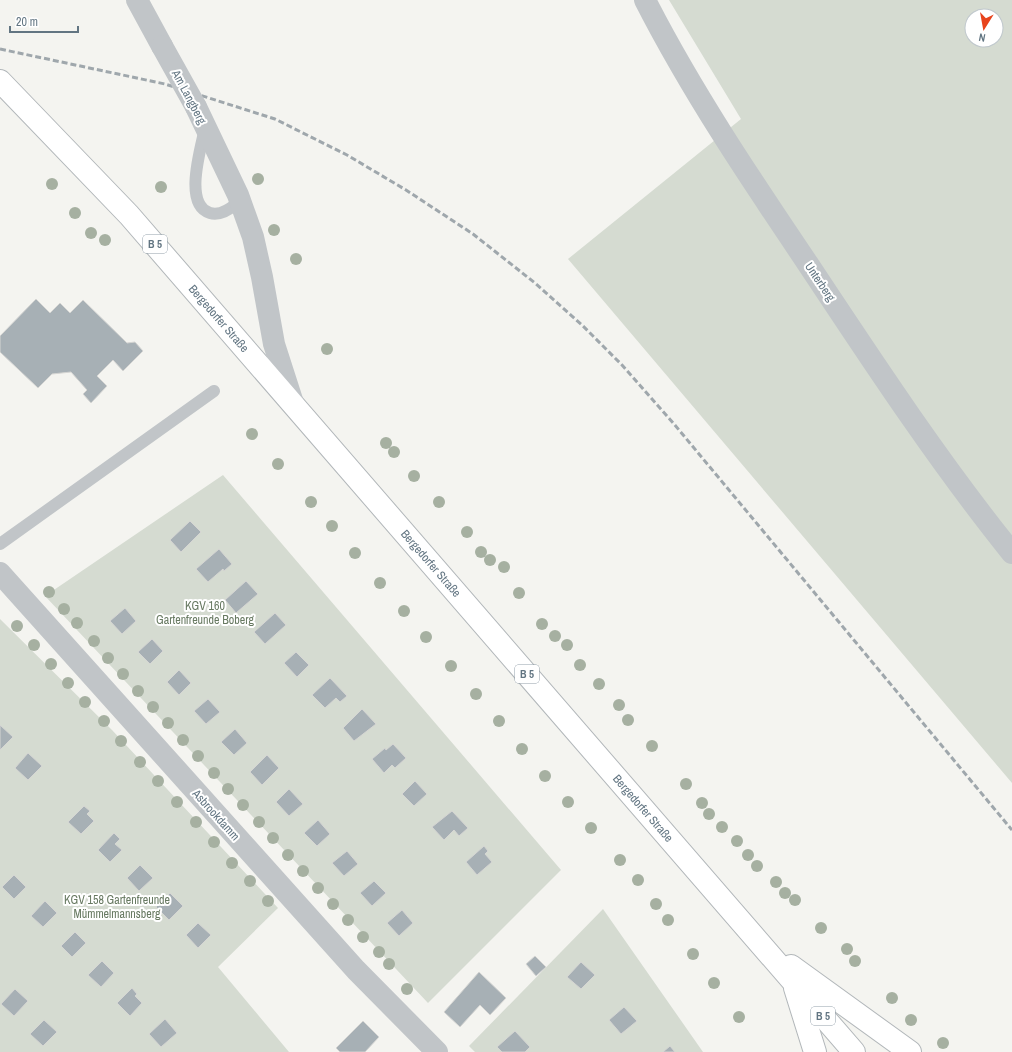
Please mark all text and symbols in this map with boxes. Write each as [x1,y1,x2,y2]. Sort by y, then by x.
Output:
scale bar [10,8,78,34]
north arrow [964,8,1004,48]
text: 20 m [16,14,38,30]
text: N [978,30,987,45]
street label: Am Langberg [168,66,210,127]
road number: B 5 [143,235,167,253]
street label: Unterberg [801,259,839,305]
street label: Bergedorfer Straße [185,281,252,356]
street label: Bergedorfer Straße [397,526,465,601]
park label: KGV 160 Gartenfreunde Boberg [156,598,254,628]
road number: B 5 [515,665,539,683]
street label: Bergedorfer Straße [609,771,677,845]
street label: Asbrookdamm [188,785,243,844]
park label: KGV 158 Gartenfreunde Mümmelmannsberg [64,892,170,922]
road number: B 5 [811,1007,835,1025]

